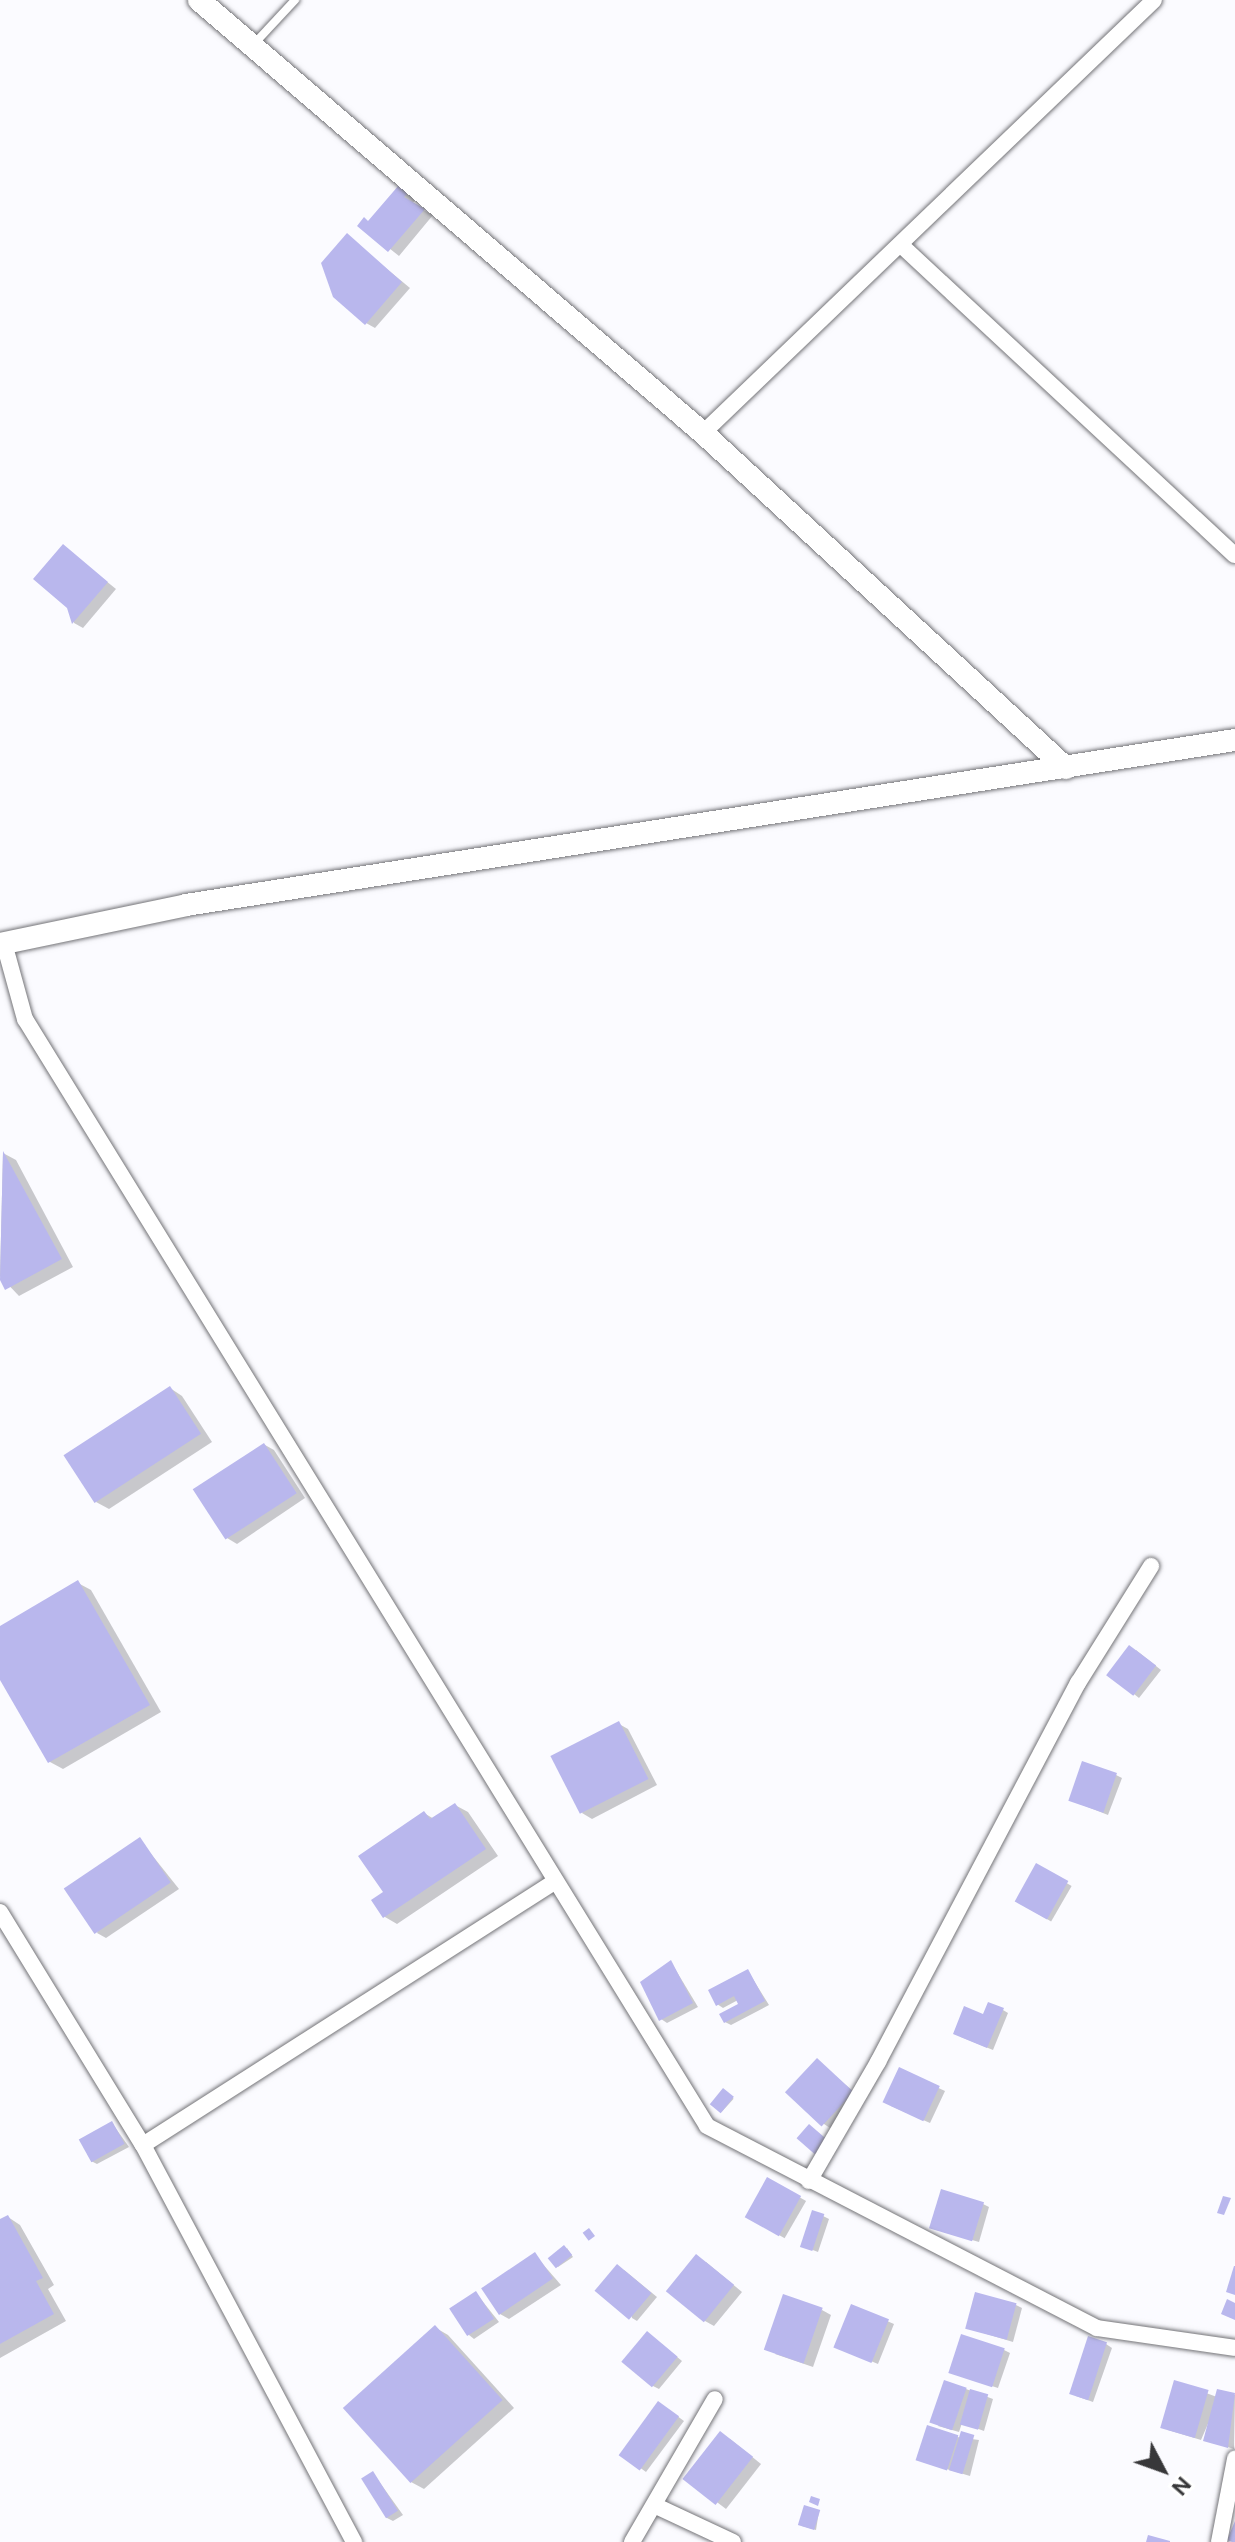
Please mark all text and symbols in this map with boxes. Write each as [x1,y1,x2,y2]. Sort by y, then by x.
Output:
north arrow [1123,2430,1203,2510]
text: N [1165,2470,1198,2502]

